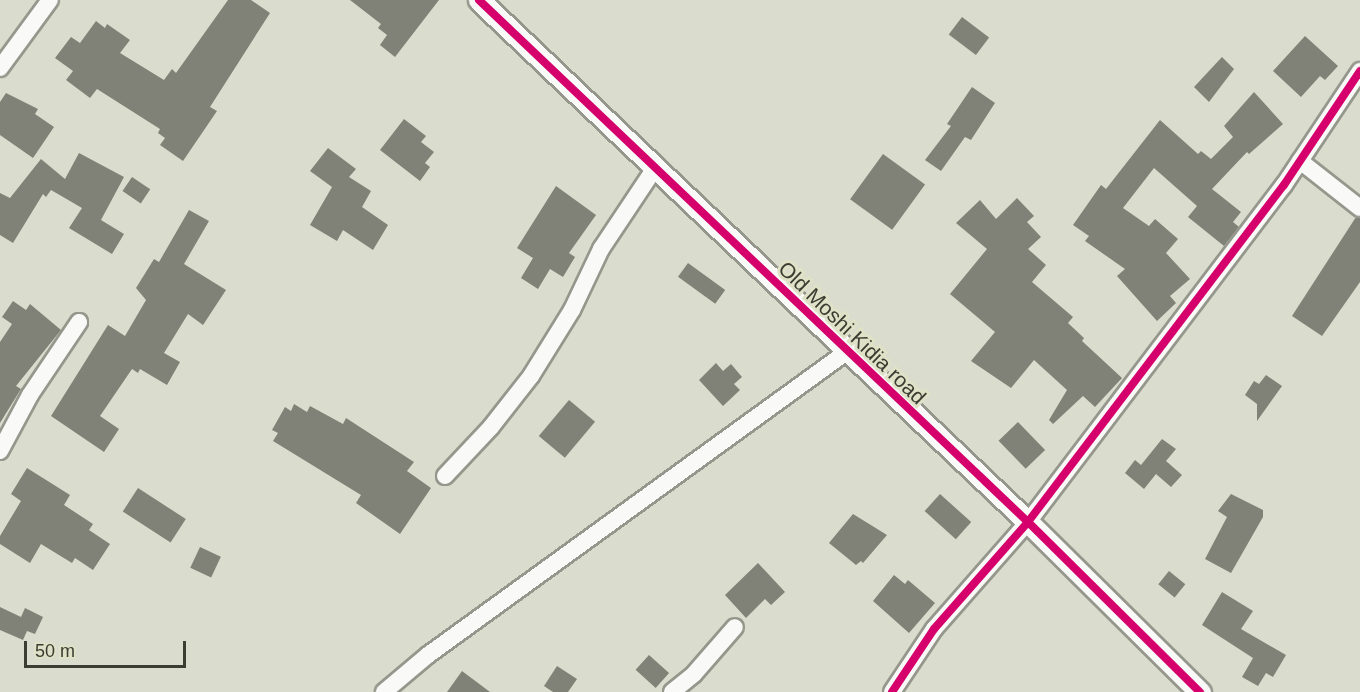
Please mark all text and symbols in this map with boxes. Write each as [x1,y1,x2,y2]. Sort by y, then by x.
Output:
street label: Old Moshi Kidia road [773,256,931,410]
scale bar [27,629,189,667]
text: 50 m [35,641,75,661]

